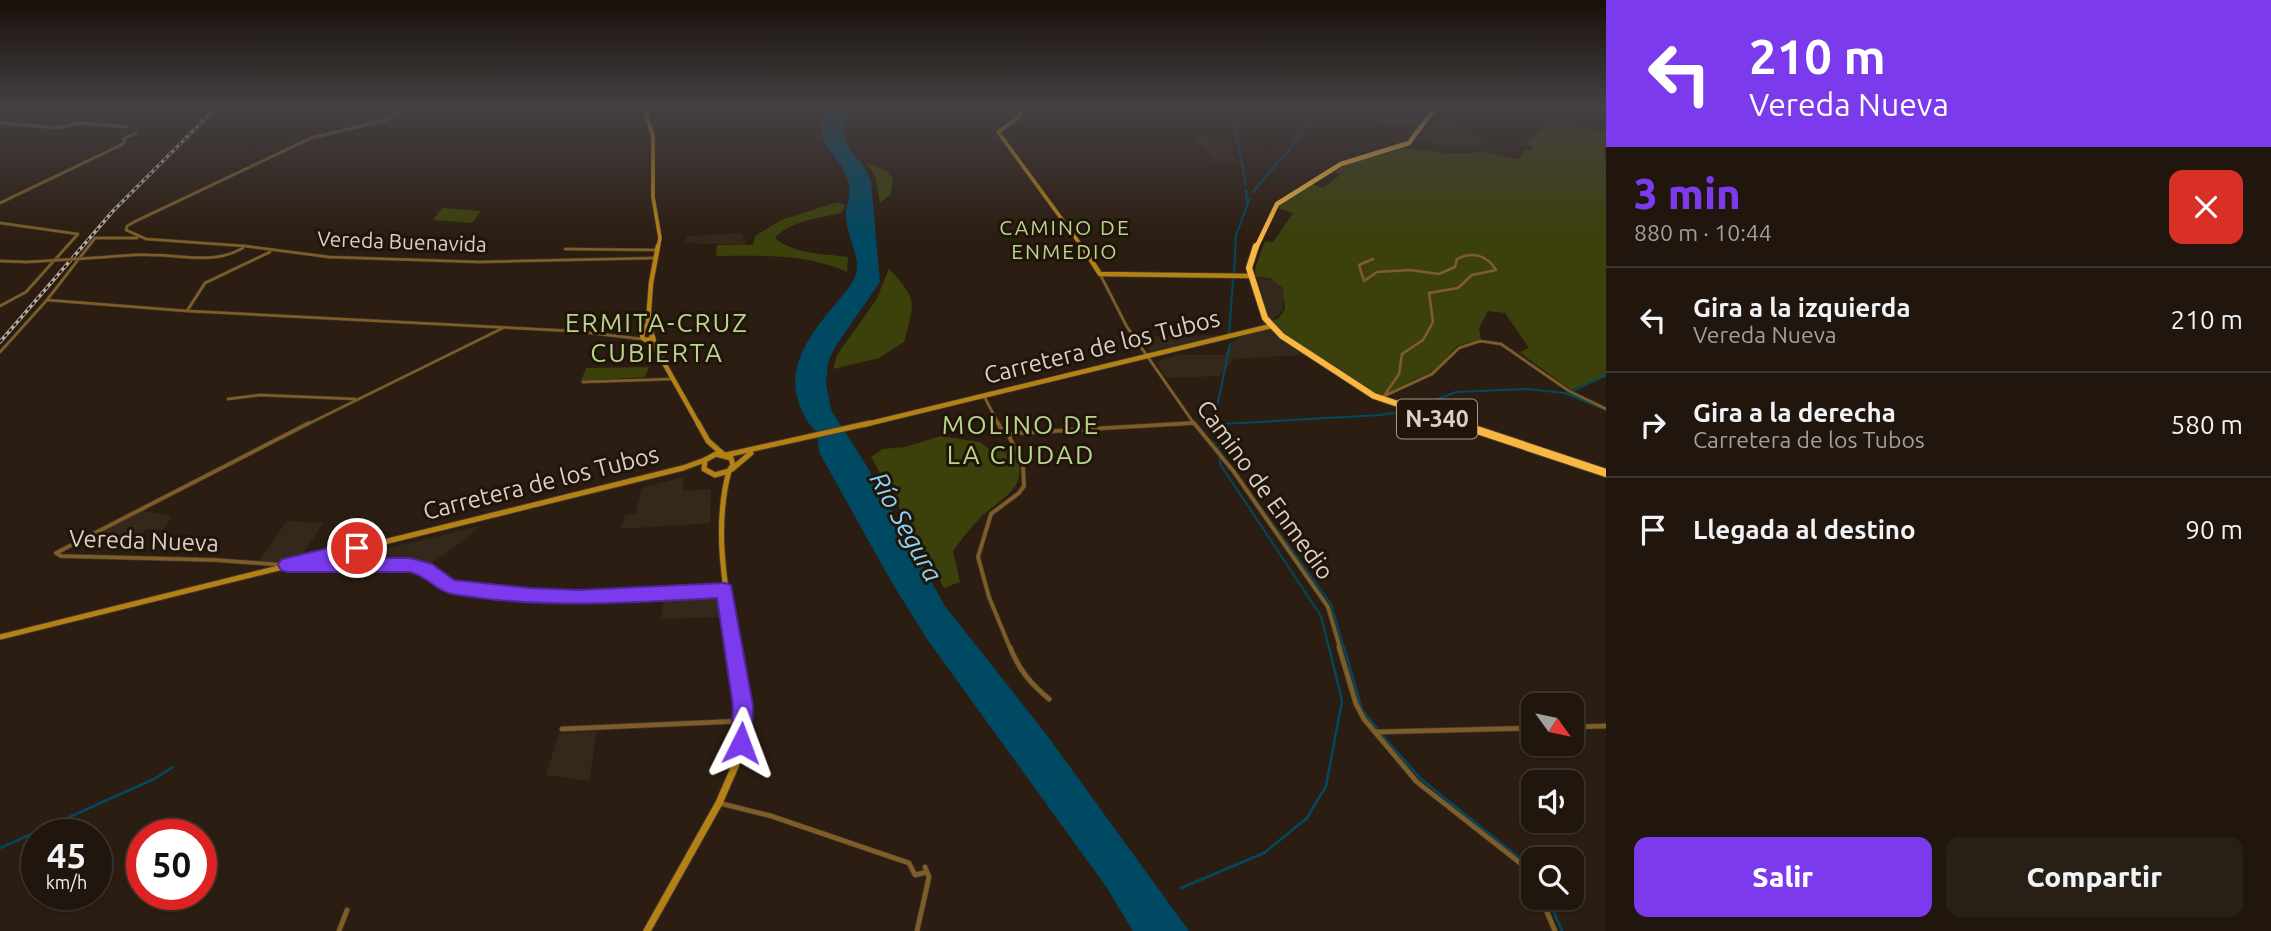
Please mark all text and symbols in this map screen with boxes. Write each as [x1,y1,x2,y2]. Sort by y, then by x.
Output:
icon: left [1634,28,1725,119]
text: 210 m [1749,28,1886,83]
text: Vereda Nueva [1749,86,1949,122]
text: 3 min [1634,170,1741,217]
button: close [2169,170,2243,244]
district label: CAMINO DE ENMEDIO [999,215,1131,263]
text: 880 m · 10:44 [1634,220,1772,245]
street label: Vereda Buenavida [317,226,487,256]
text: Gira a la izquierda [1693,293,1911,322]
icon: left [1634,301,1672,339]
street label: Carretera de los Tubos [981,304,1223,389]
text: 210 m [2171,305,2243,334]
district label: ERMITA-CRUZ CUBIERTA [565,308,749,367]
text: Vereda Nueva [1693,322,1837,347]
street label: Camino de Enmedio [1191,395,1339,584]
text: Gira a la derecha [1693,398,1896,427]
road number: N-340 [1397,400,1477,438]
icon: right [1634,406,1672,444]
district label: MOLINO DE LA CIUDAD [942,410,1100,469]
text: 580 m [2171,410,2243,439]
text: Carretera de los Tubos [1693,427,1925,452]
street label: Carretera de los Tubos [420,440,662,525]
water label: Río Segura [865,467,948,587]
icon: arrive [1634,511,1672,549]
text: Llegada al destino [1693,515,1916,544]
text: 90 m [2185,515,2243,544]
pin [327,518,387,578]
street label: Vereda Nueva [69,524,219,557]
icon: arrive [338,529,376,567]
north arrow [1521,693,1584,756]
map controls [1521,693,1584,910]
position arrow [704,706,778,780]
button: sound [1521,770,1584,833]
speed limit sign: 50 [126,819,217,910]
text: 45 [47,835,86,875]
button: Salir [1634,837,1932,917]
button: Compartir [1946,837,2243,917]
button: search [1521,847,1584,910]
text: km/h [46,872,87,892]

